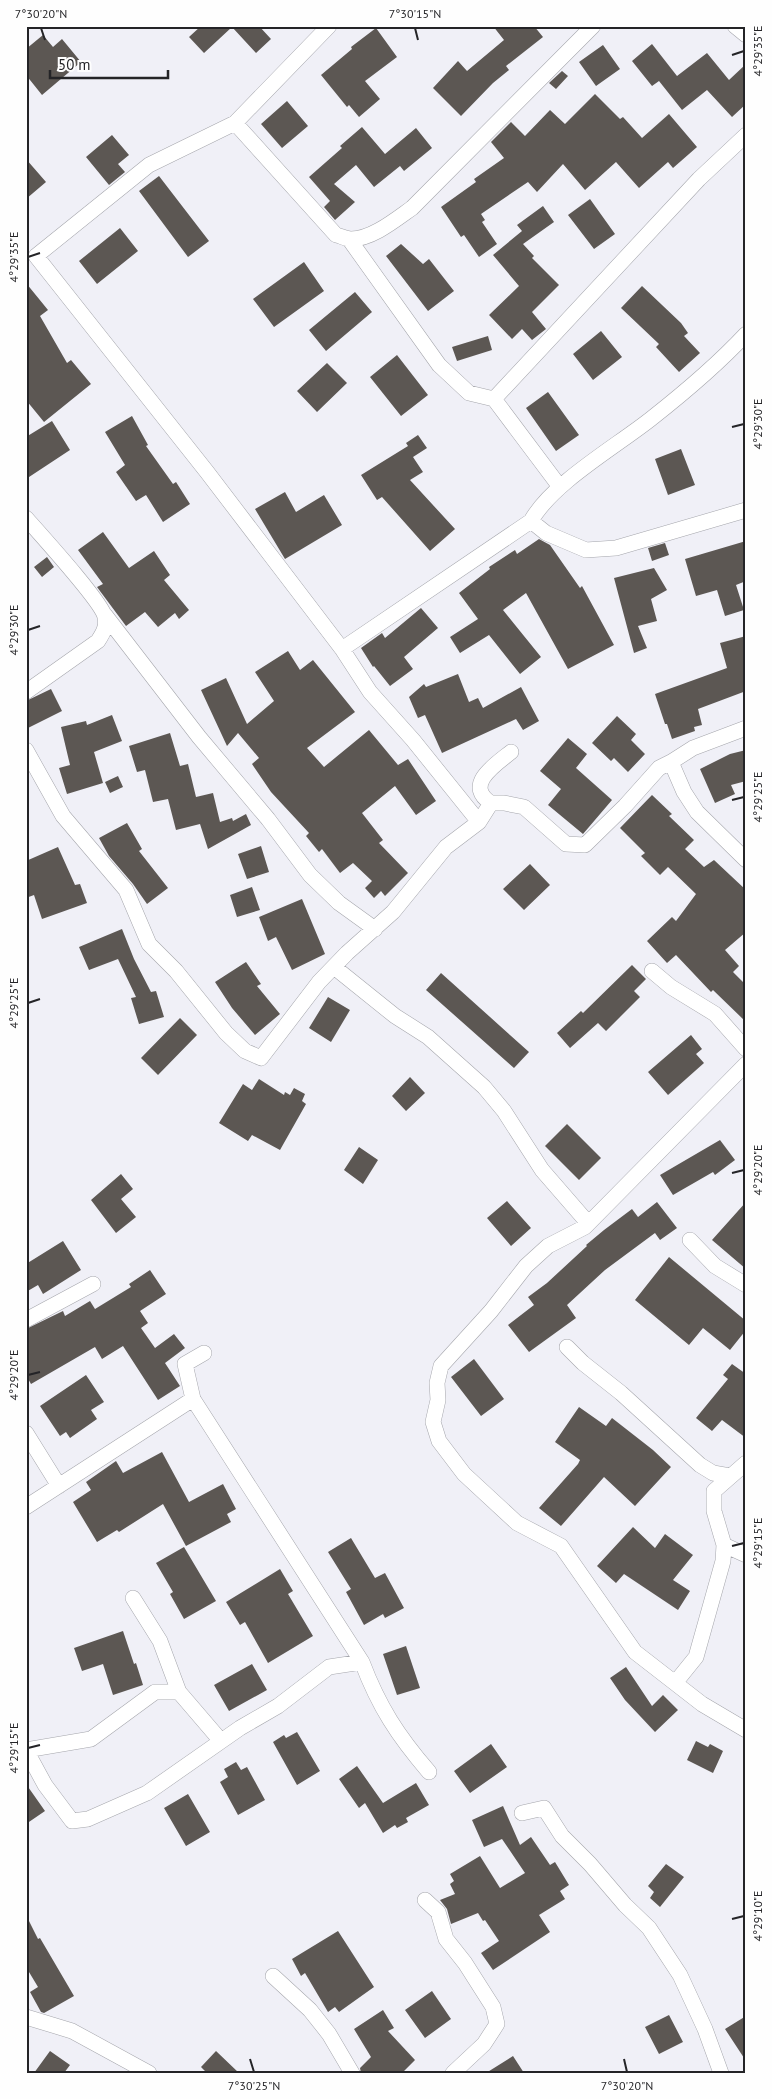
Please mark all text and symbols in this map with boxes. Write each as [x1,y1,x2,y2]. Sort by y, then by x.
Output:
text: 7°30'20"N [15,6,67,21]
text: 7°30'15"N [389,6,441,21]
text: 4°29'35"E [750,26,765,76]
scale bar [50,48,168,80]
text: 50 m [58,55,91,74]
text: 4°29'35"E [6,232,21,282]
text: 4°29'30"E [750,399,765,449]
text: 4°29'30"E [6,605,21,655]
text: 4°29'25"E [750,772,765,822]
text: 4°29'25"E [6,978,21,1028]
text: 4°29'20"E [750,1145,765,1195]
text: 4°29'20"E [6,1350,21,1400]
text: 4°29'15"E [750,1518,765,1568]
text: 4°29'15"E [6,1723,21,1773]
text: 4°29'10"E [750,1891,765,1941]
text: 7°30'25"N [228,2078,280,2093]
text: 7°30'20"N [601,2078,653,2093]

